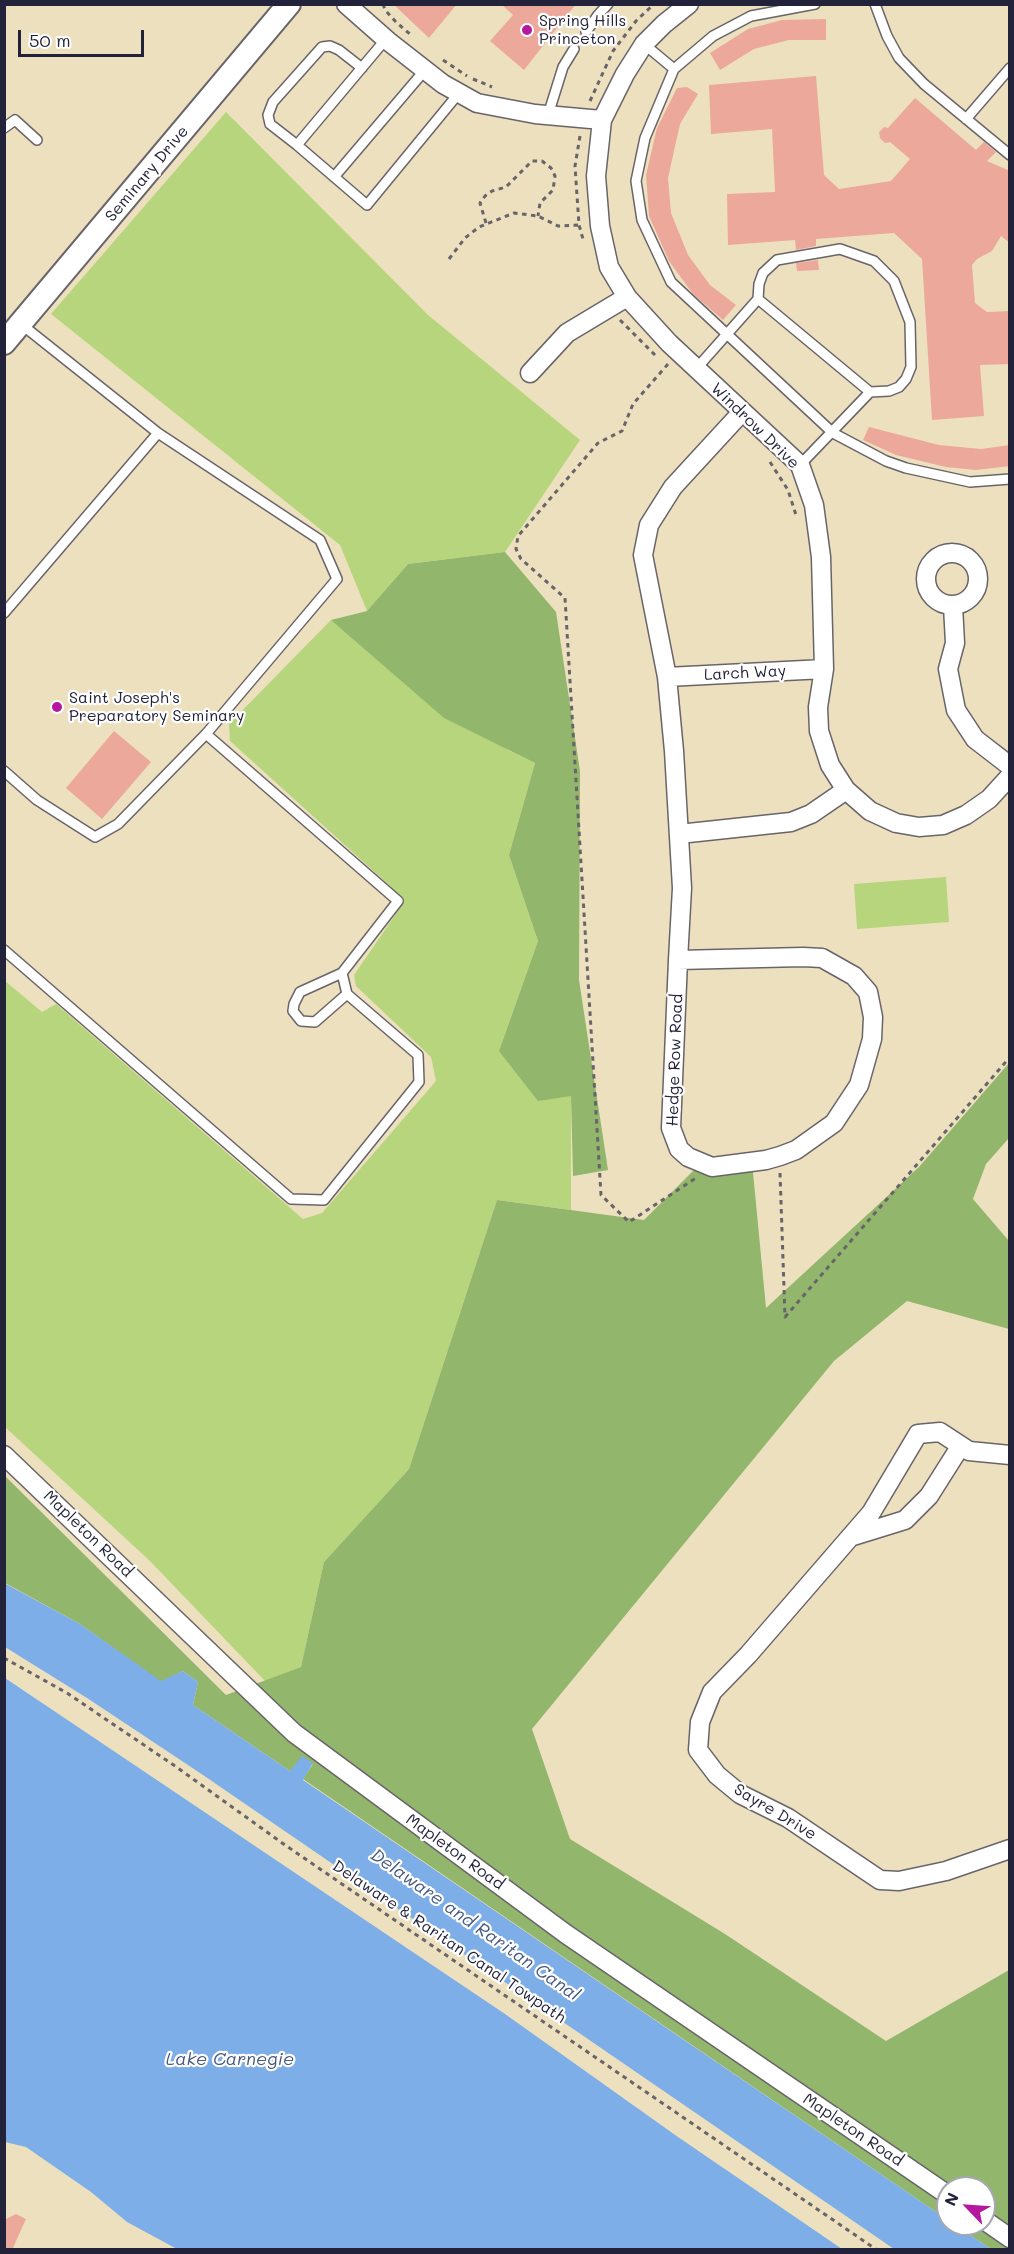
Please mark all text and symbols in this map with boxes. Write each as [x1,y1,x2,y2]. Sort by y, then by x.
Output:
place label: Spring Hills Princeton [539,11,626,49]
scale bar [21,18,147,56]
marker: Spring Hills Princeton [520,23,534,37]
text: 50 m [29,28,71,52]
street label: Seminary Drive [101,122,193,226]
street label: Windrow Drive [707,379,803,473]
street label: Larch Way [703,661,787,685]
place label: Saint Joseph's Preparatory Seminary [69,688,244,726]
marker: Saint Joseph's Preparatory Seminary [50,700,64,714]
street label: Hedge Row Road [663,993,687,1127]
street label: Mapleton Road [39,1486,137,1582]
street label: Sayre Drive [730,1780,820,1844]
street label: Mapleton Road [402,1810,508,1894]
water label: Delaware and Raritan Canal [366,1844,584,2006]
street label: Delaware & Raritan Canal Towpath [329,1857,569,2027]
water label: Lake Carnegie [166,2048,294,2070]
street label: Mapleton Road [799,2089,907,2171]
north arrow [936,2176,996,2236]
text: N [939,2189,963,2209]

